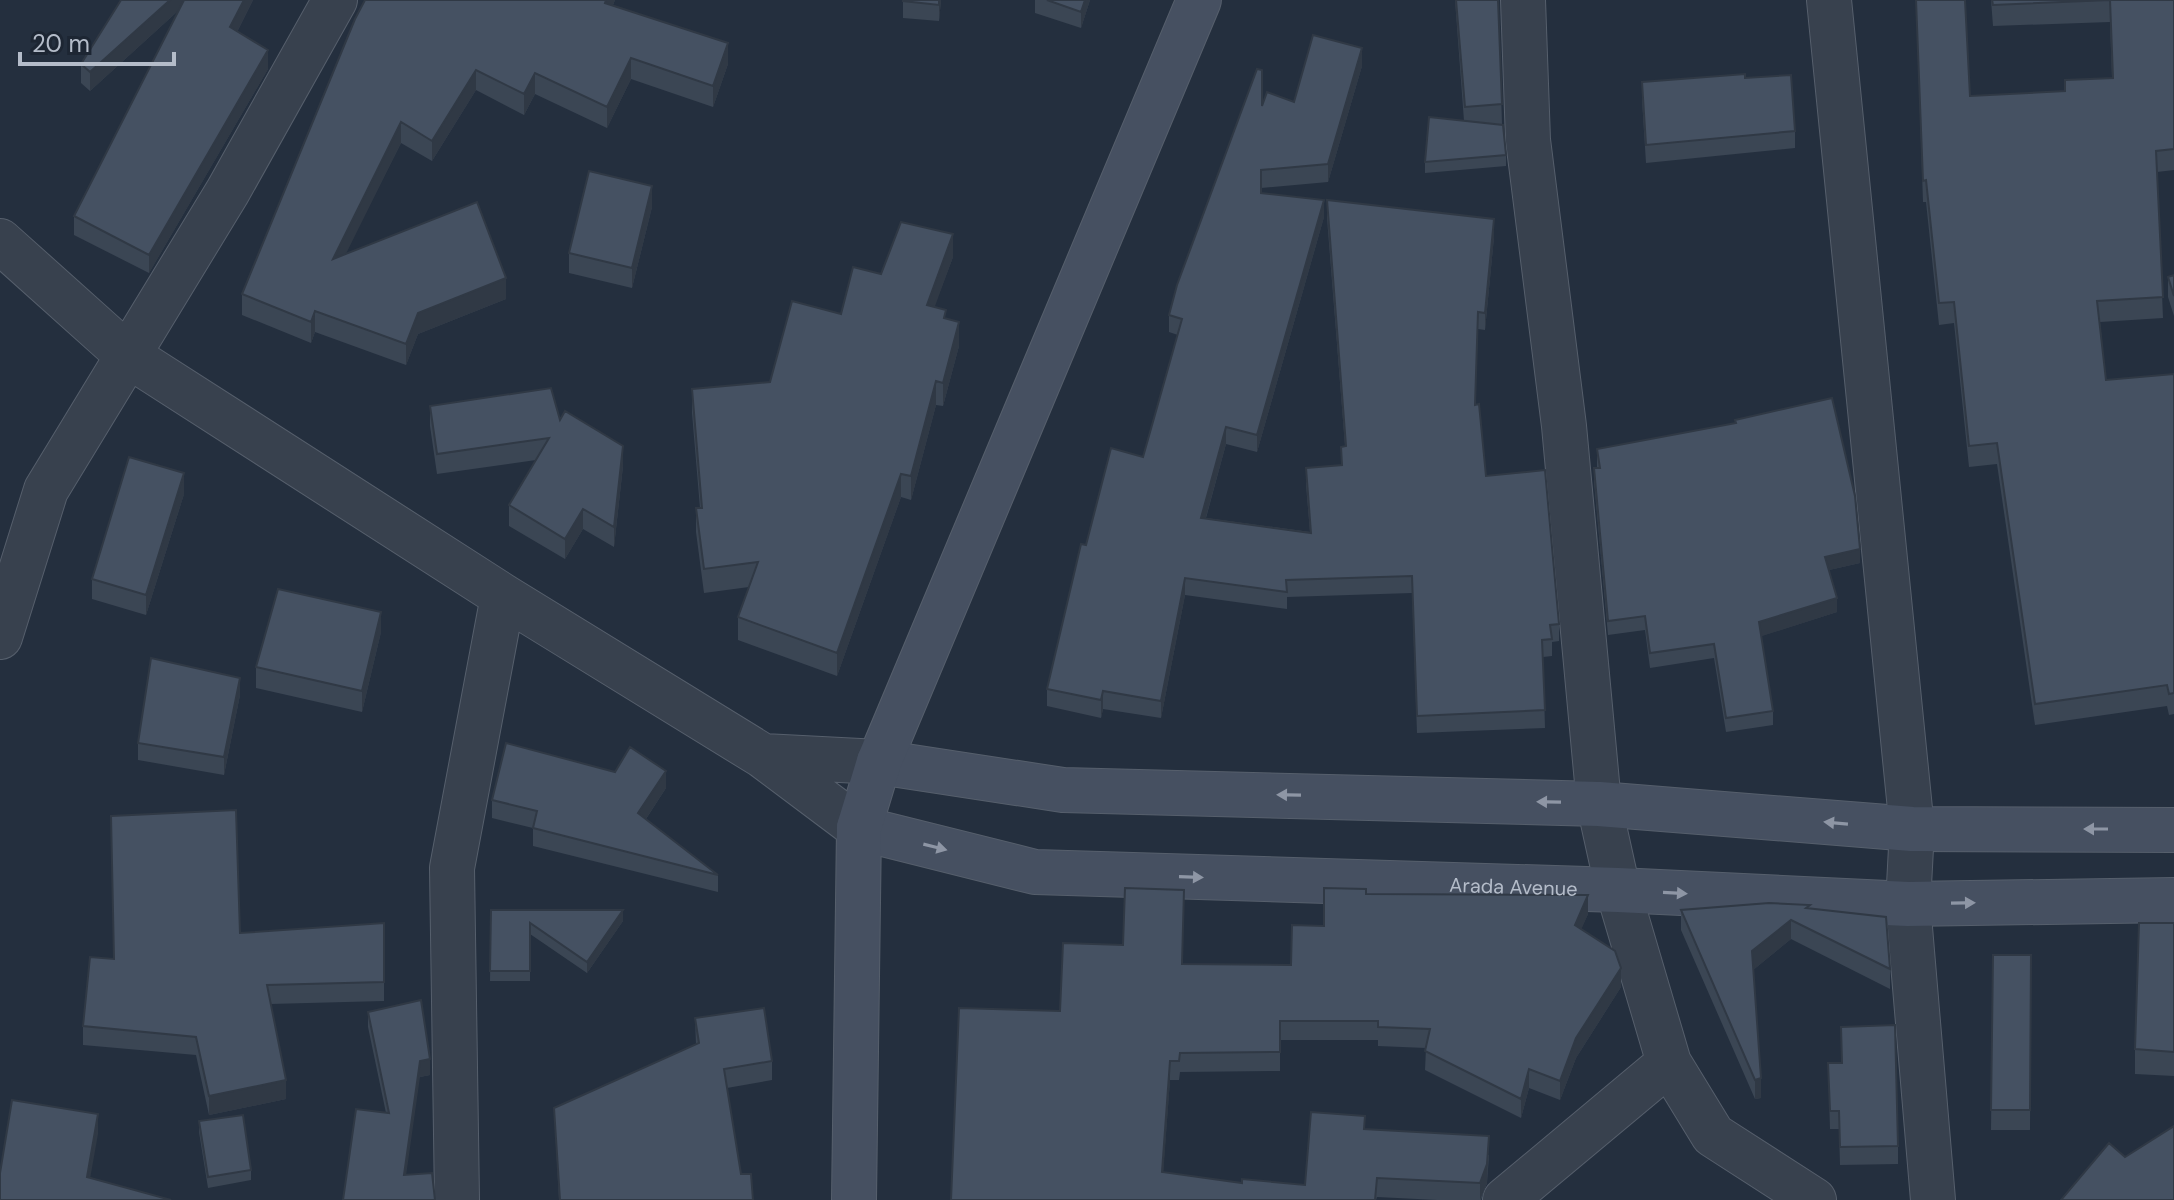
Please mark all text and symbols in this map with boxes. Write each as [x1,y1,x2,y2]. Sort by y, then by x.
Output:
scale bar [20,16,174,66]
text: 20 m [32,28,90,59]
one-way arrow [1276,789,1301,802]
one-way arrow [1536,796,1561,809]
one-way arrow [1823,816,1848,829]
one-way arrow [2083,823,2108,835]
one-way arrow [922,842,947,854]
one-way arrow [1179,871,1204,883]
street label: Arada Avenue [1449,872,1578,902]
one-way arrow [1663,887,1688,900]
one-way arrow [1951,897,1976,909]

